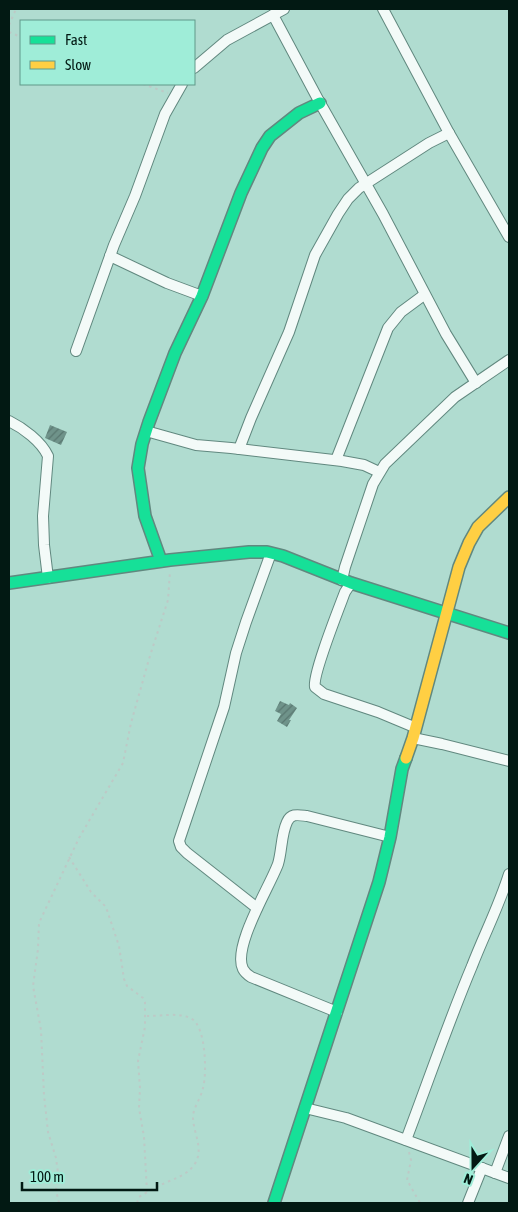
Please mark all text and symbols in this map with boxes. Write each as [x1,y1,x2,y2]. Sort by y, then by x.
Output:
legend [20,20,195,85]
text: Fast [65,31,87,48]
text: Slow [65,56,91,73]
north arrow [448,1142,498,1192]
scale bar [22,1160,158,1192]
text: 100 m [30,1168,64,1185]
text: N [462,1170,475,1188]

